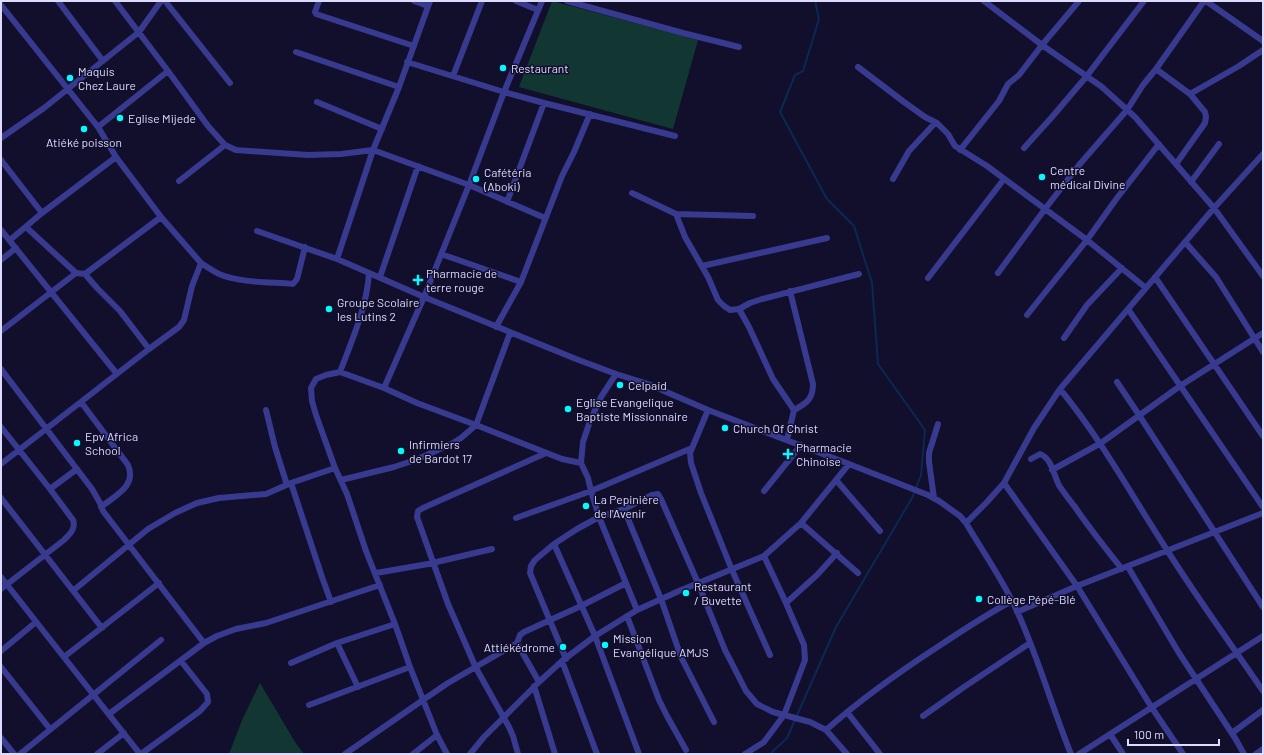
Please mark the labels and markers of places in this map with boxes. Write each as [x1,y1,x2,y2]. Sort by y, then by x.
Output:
place label: Restaurant [511,61,569,75]
marker: Restaurant [498,63,508,73]
place label: Maquis Chez Laure [78,64,136,92]
marker: Maquis Chez Laure [65,73,75,83]
place label: Eglise Mijede [128,111,196,125]
marker: Eglise Mijede [115,113,125,123]
marker: Atiéké poisson [79,124,89,134]
place label: Atiéké poisson [46,135,122,149]
place label: Centre médical Divine [1050,163,1125,191]
place label: Cafétéria (Aboki) [483,165,531,193]
marker: Centre médical Divine [1037,172,1047,182]
marker: Cafétéria (Aboki) [471,174,481,184]
place label: Pharmacie de terre rouge [426,266,497,294]
marker: Pharmacie de terre rouge [413,275,423,285]
place label: Groupe Scolaire les Lutins 2 [337,295,419,323]
marker: Groupe Scolaire les Lutins 2 [324,304,334,314]
place label: Celpaid [628,378,667,392]
marker: Celpaid [615,380,625,390]
place label: Eglise Evangelique Baptiste Missionnaire [576,395,688,423]
marker: Eglise Evangelique Baptiste Missionnaire [563,404,573,414]
place label: Church Of Christ [733,421,818,435]
marker: Church Of Christ [720,423,730,433]
place label: Epv Africa School [85,429,138,457]
place label: Infirmiers de Bardot 17 [409,437,472,465]
marker: Epv Africa School [72,438,82,448]
place label: Pharmacie Chinoise [796,440,852,468]
marker: Infirmiers de Bardot 17 [396,446,406,456]
marker: Pharmacie Chinoise [783,449,793,459]
place label: La Pepinière de l'Avenir [594,492,659,520]
marker: La Pepinière de l'Avenir [581,501,591,511]
place label: Restaurant / Buvette [694,579,752,607]
marker: Restaurant / Buvette [681,588,691,598]
place label: Collège Pépé-Blé [987,592,1076,606]
marker: Collège Pépé-Blé [974,594,984,604]
place label: Mission Evangélique AMJS [613,631,709,659]
place label: Attiékédrome [484,640,555,654]
marker: Mission Evangélique AMJS [600,640,610,650]
marker: Attiékédrome [558,642,568,652]

